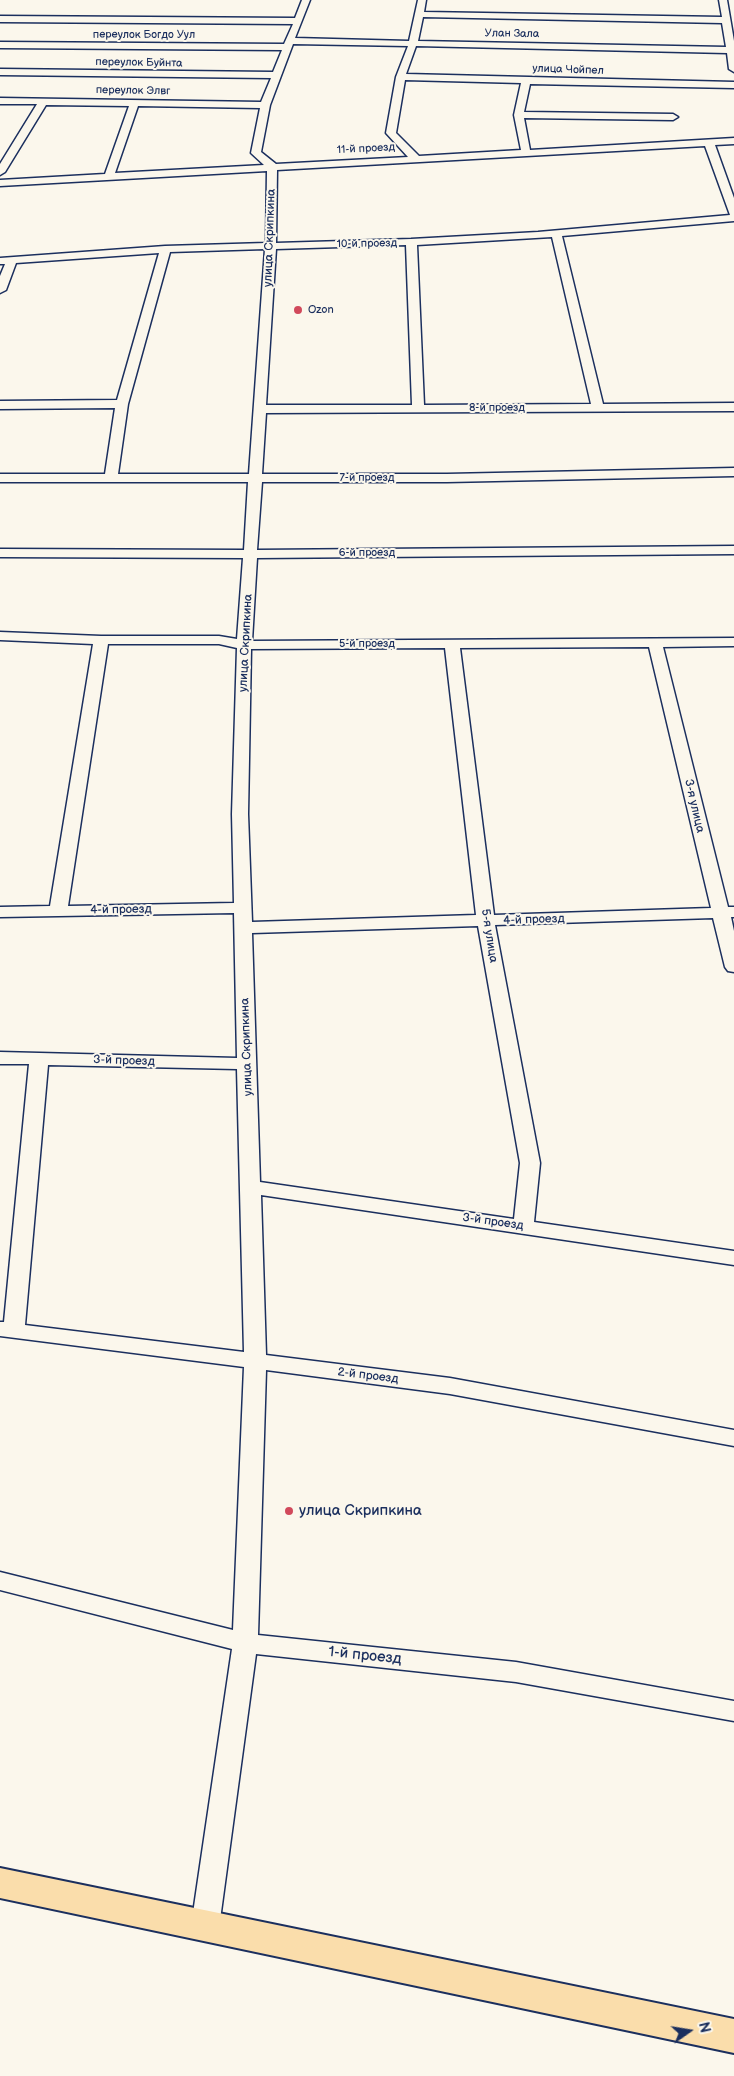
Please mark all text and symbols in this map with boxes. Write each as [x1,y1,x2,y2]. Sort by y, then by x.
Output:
street label: Улан Зала [484,27,540,41]
street label: переулок Богдо Уул [93,28,195,42]
street label: переулок Буйнта [95,56,183,70]
street label: улица Чойпел [532,62,604,78]
street label: переулок Элвг [96,84,170,98]
street label: 11-й проезд [337,141,395,157]
street label: улица Скрипкина [261,189,279,287]
street label: 10-й проезд [337,237,397,251]
place label: Ozon [308,303,334,317]
marker: Ozon [292,304,304,316]
street label: 8-й проезд [469,401,525,415]
street label: 7-й проезд [339,471,395,485]
street label: 6-й проезд [339,546,395,560]
street label: улица Скрипкина [236,594,256,692]
street label: 5-й проезд [339,637,395,651]
street label: 3-я улица [681,778,707,834]
street label: 4-й проезд [90,902,152,918]
street label: 5-я улица [478,908,500,964]
street label: 4-й проезд [503,912,565,928]
street label: улица Скрипкина [238,998,256,1096]
street label: 3-й проезд [93,1053,155,1069]
street label: 3-й проезд [461,1211,525,1233]
street label: 2-й проезд [337,1365,399,1387]
place label: улица Скрипкина [299,1502,422,1520]
marker: улица Скрипкина [283,1505,295,1517]
street label: 1-й проезд [327,1643,403,1669]
north arrow [664,2006,714,2056]
text: N [695,2020,714,2035]

